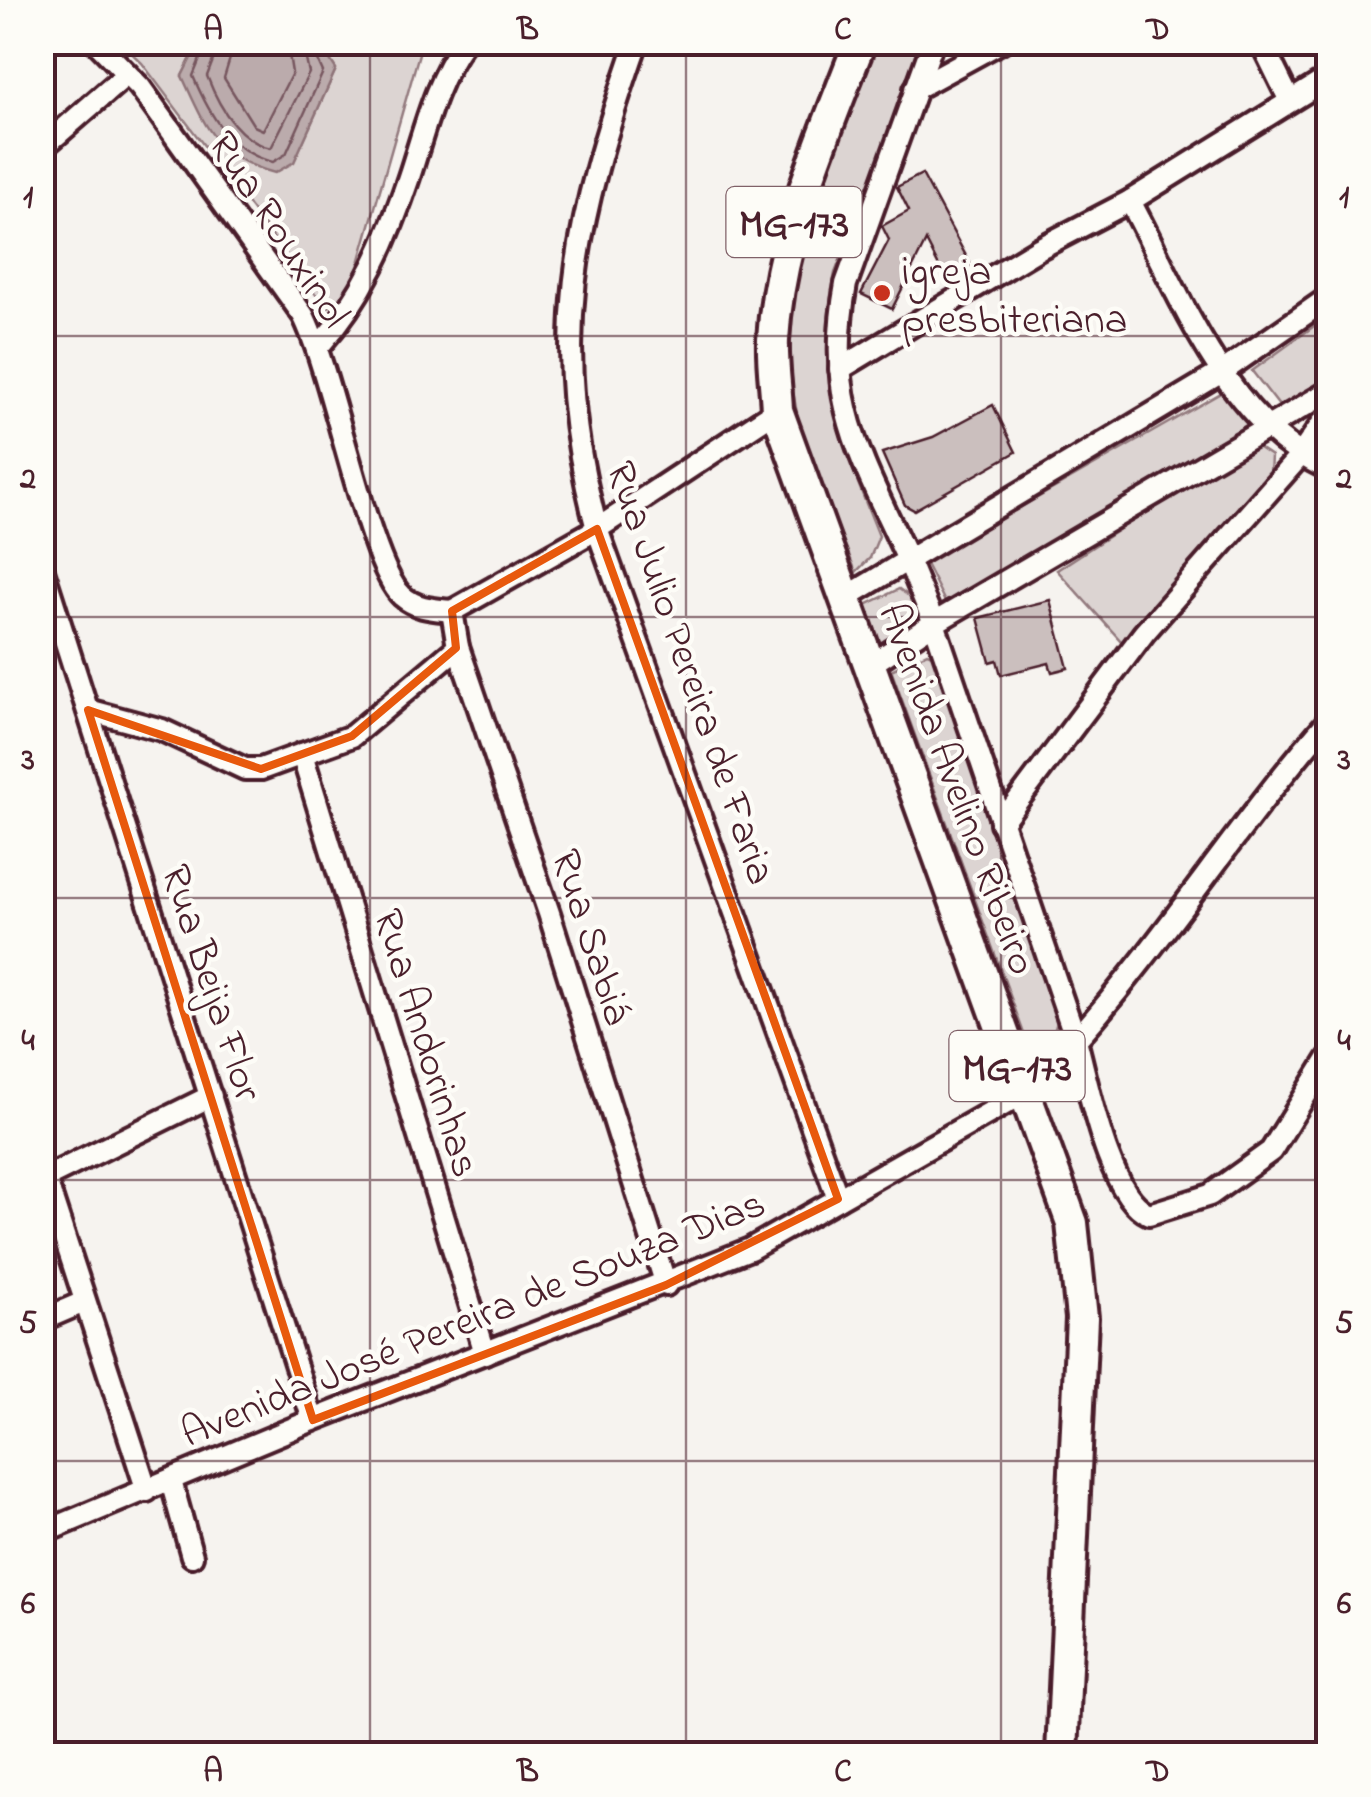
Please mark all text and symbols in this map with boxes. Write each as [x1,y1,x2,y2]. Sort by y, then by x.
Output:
text: A [203,8,223,55]
text: B [515,8,539,55]
text: C [834,8,852,55]
text: D [1144,8,1170,55]
street label: Rua Rouxinol [191,120,364,341]
text: 1 [23,176,33,223]
text: 1 [1339,176,1349,223]
road number: MG-173 [726,187,862,257]
place label: igreja presbiteriana [902,243,1127,352]
marker: igreja presbiteriana [871,282,893,304]
street label: Rua Julio Pereira de Faria [588,454,790,893]
text: 2 [19,457,36,504]
text: 2 [1335,457,1352,504]
street label: Avenida Avelino Ribeiro [860,595,1051,984]
text: 3 [20,738,35,785]
text: 3 [1336,738,1351,785]
street label: Rua Sabiá [533,842,647,1033]
street label: Rua Beija Flor [143,857,277,1111]
street label: Rua Andorinhas [355,902,494,1185]
text: 4 [21,1019,35,1066]
text: 4 [1337,1019,1351,1066]
road number: MG-173 [950,1031,1084,1101]
street label: Avenida José Pereira de Souza Dias [172,1175,775,1466]
text: 5 [19,1301,37,1348]
text: 5 [1335,1301,1353,1348]
text: 6 [21,1582,35,1629]
text: 6 [1337,1582,1351,1629]
text: A [203,1750,223,1797]
text: B [515,1750,539,1797]
text: C [834,1750,852,1797]
text: D [1144,1750,1170,1797]

